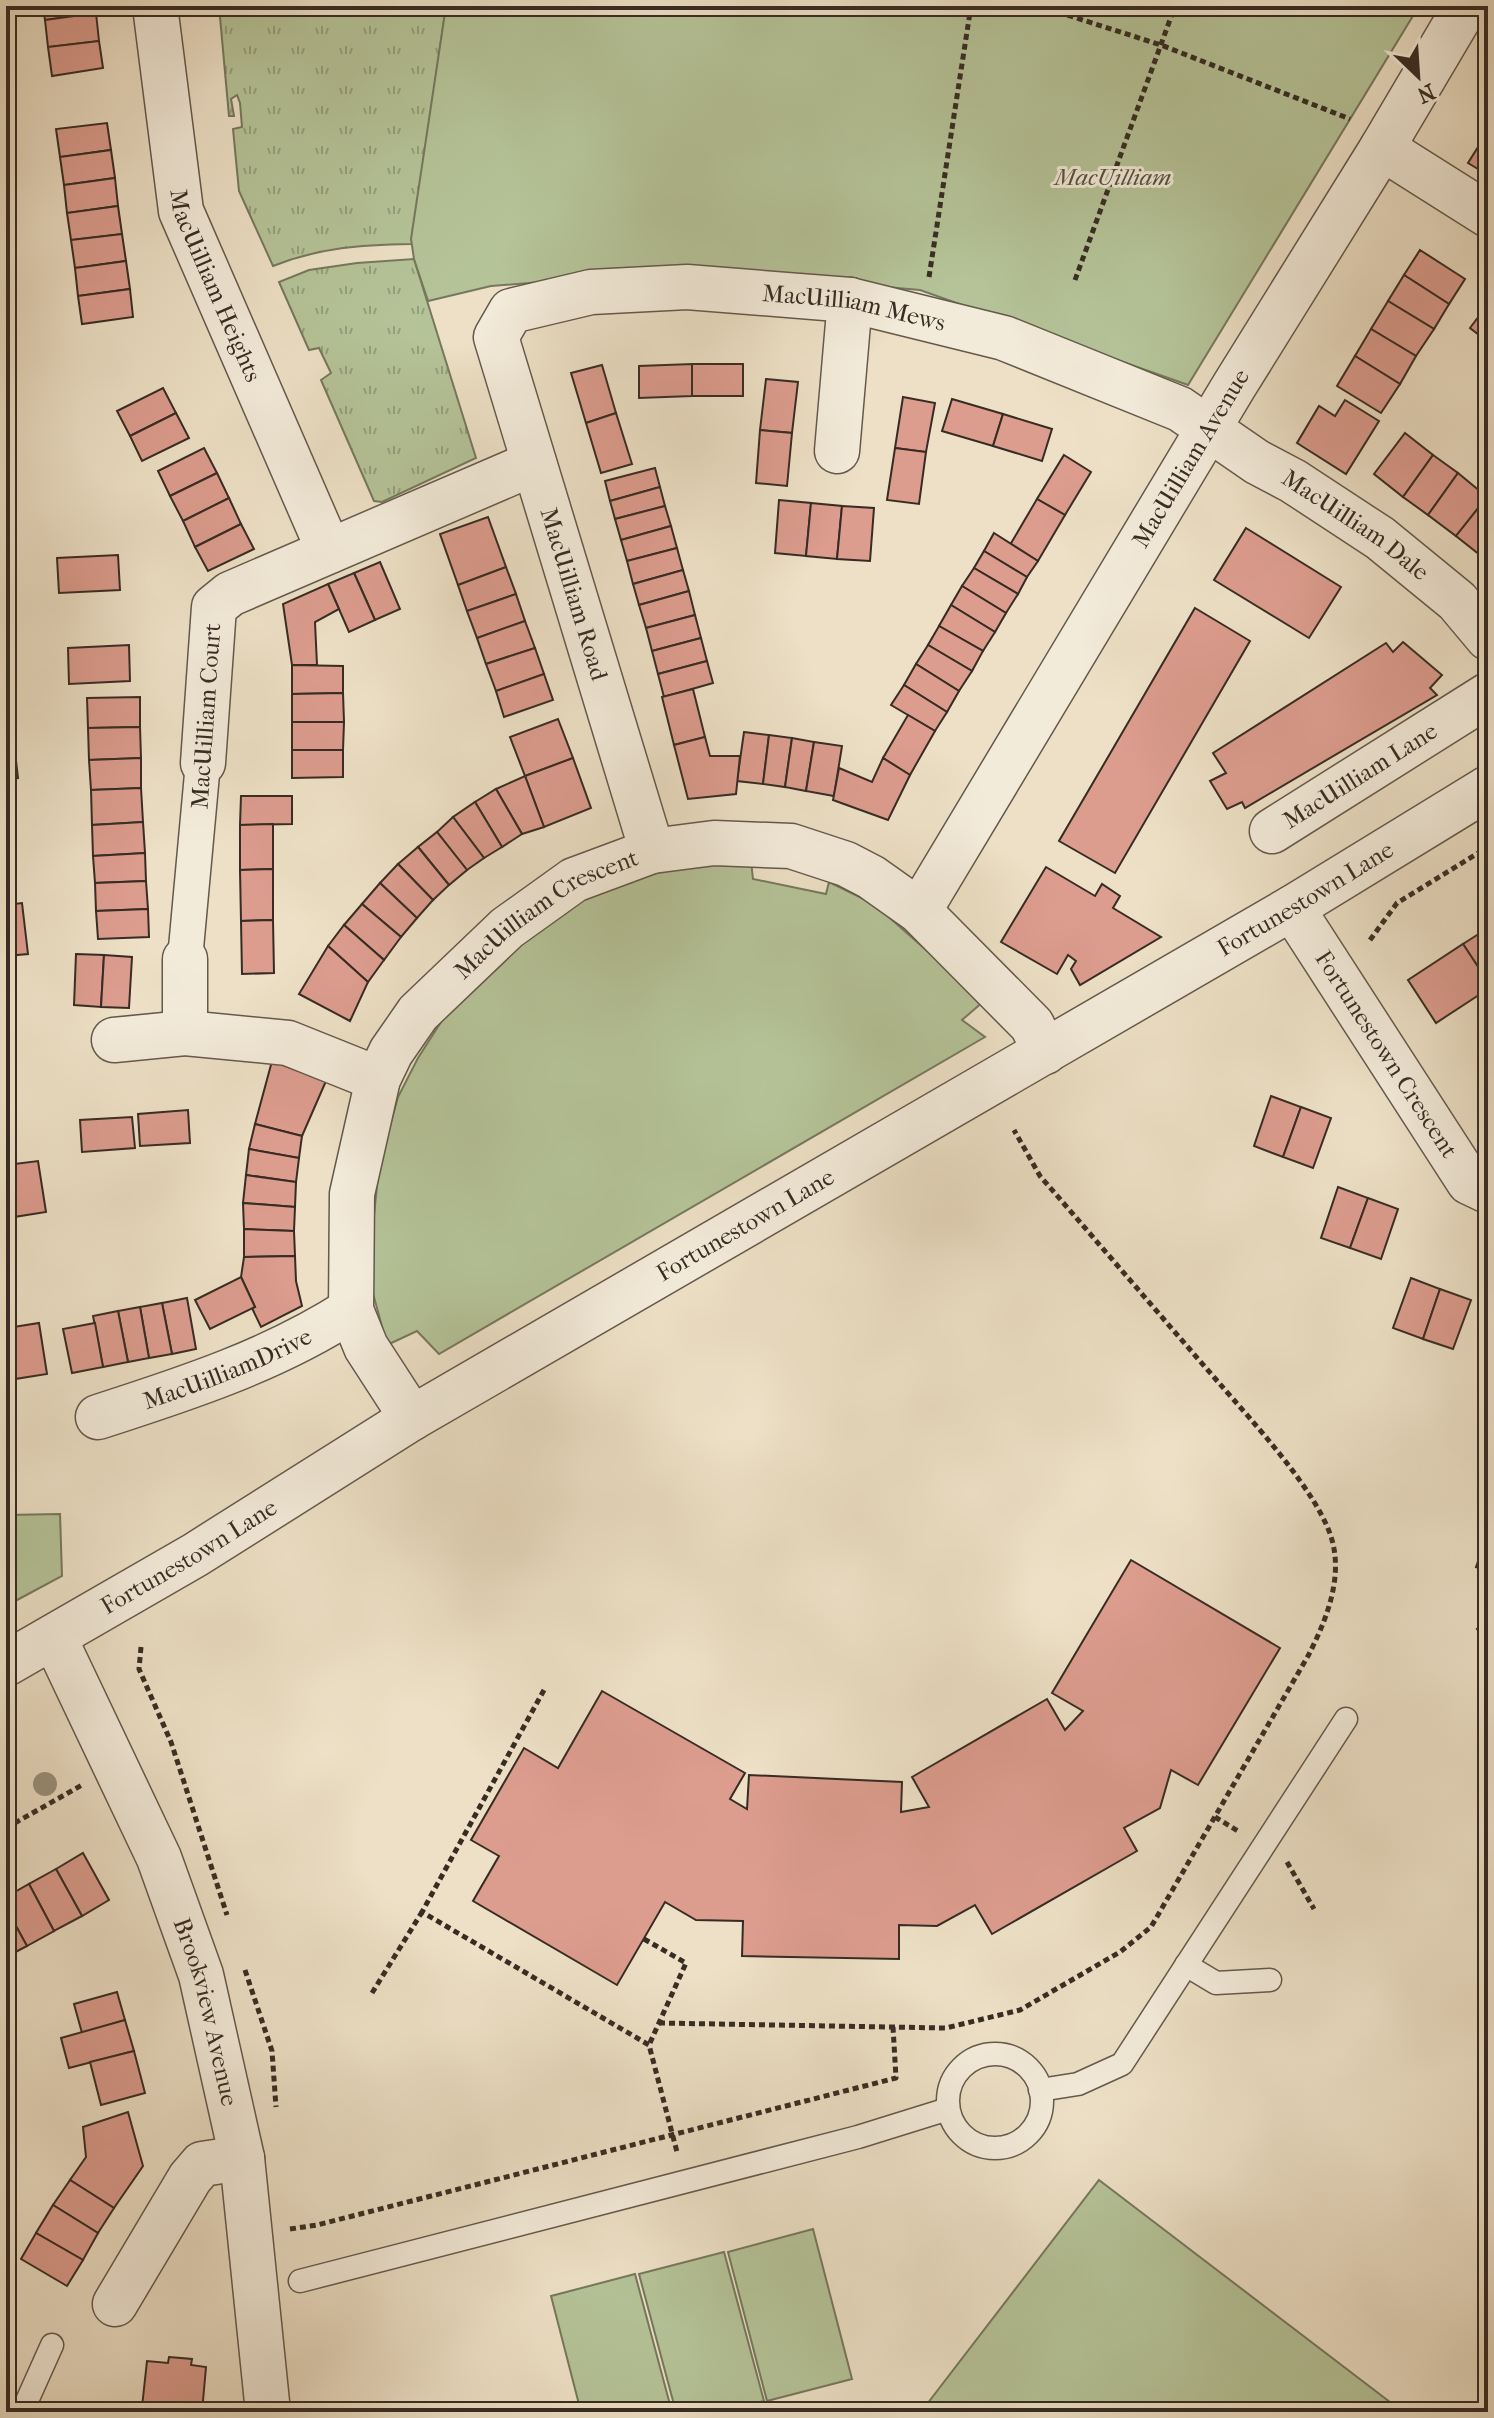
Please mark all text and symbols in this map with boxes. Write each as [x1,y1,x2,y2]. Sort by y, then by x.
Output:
north arrow [1378,36,1458,116]
text: N [1413,78,1439,109]
park label: MacUilliam [1053,163,1171,191]
street label: MacUilliam Heights [164,187,268,386]
street label: MacUilliam Mews [761,279,948,337]
street label: MacUilliam Avenue [1126,364,1255,553]
street label: MacUilliam Dale [1277,464,1435,586]
street label: MacUilliam Road [534,504,614,685]
street label: MacUilliam Court [186,622,226,810]
street label: MacUilliam Lane [1278,717,1442,835]
street label: Fortunestown Lane [1212,835,1399,962]
street label: MacUilliam Crescent [448,843,642,985]
street label: Fortunestown Crescent [1309,945,1464,1163]
street label: Fortunestown Lane [652,1162,839,1287]
street label: MacUilliamDrive [140,1322,316,1415]
street label: Fortunestown Lane [96,1493,282,1620]
street label: Brookview Avenue [168,1914,244,2109]

